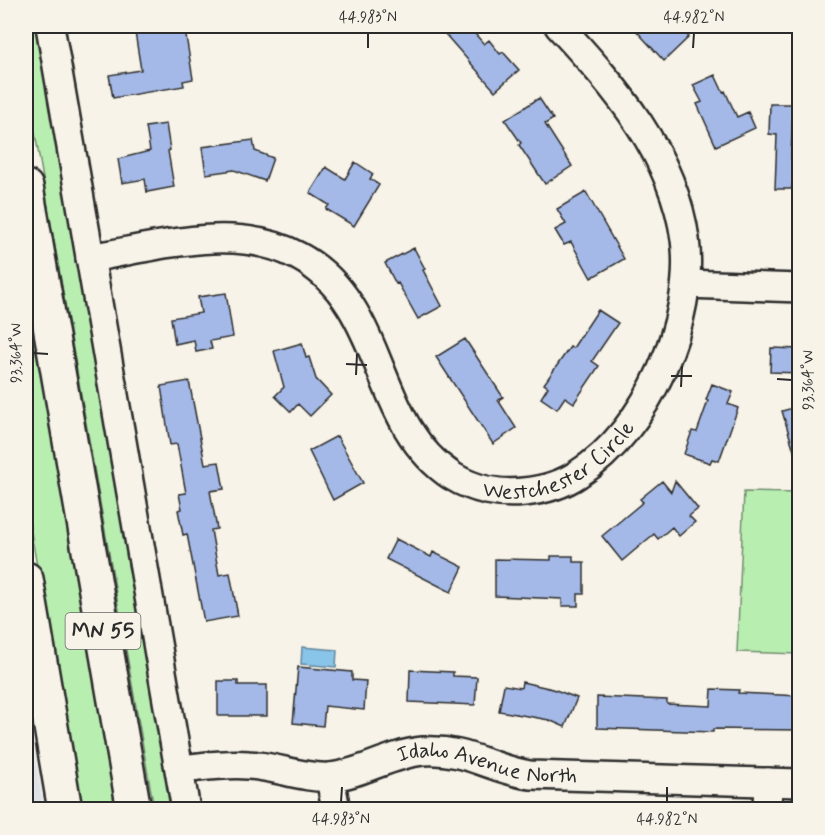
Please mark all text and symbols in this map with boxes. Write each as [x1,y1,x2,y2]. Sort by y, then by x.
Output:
text: 44.983°N [339,8,397,28]
text: 44.982°N [664,8,724,28]
text: 93.364°W [7,323,27,383]
text: 93.364°W [799,350,819,410]
street label: Westchester Circle [480,415,641,507]
road number: MN 55 [66,613,140,649]
street label: Idaho Avenue North [394,736,578,790]
text: 44.983°N [312,810,370,830]
text: 44.982°N [637,810,697,830]

